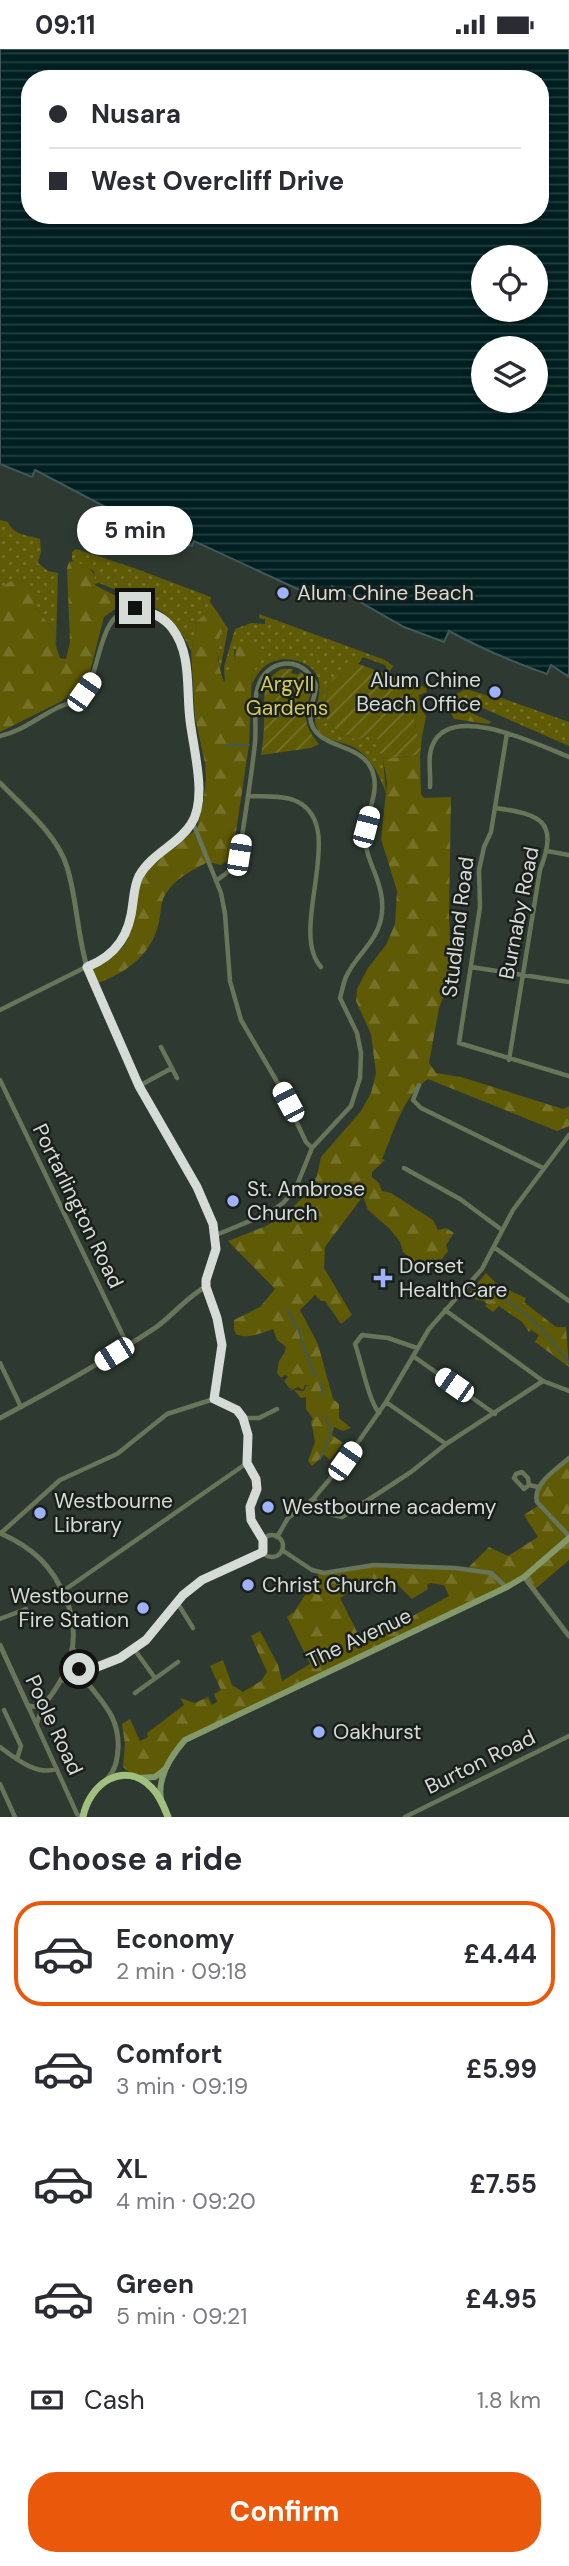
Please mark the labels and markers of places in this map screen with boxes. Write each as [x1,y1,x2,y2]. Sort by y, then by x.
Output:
place label: Alum Chine Beach [297,579,474,607]
marker: Alum Chine Beach [275,585,291,601]
place label: Alum Chine Beach Office [356,666,481,718]
marker: Alum Chine Beach Office [487,684,503,700]
place label: St. Ambrose Church [247,1175,365,1227]
marker: St. Ambrose Church [225,1193,241,1209]
place label: Dorset HealthCare [399,1252,507,1304]
marker: Dorset HealthCare [373,1268,393,1288]
place label: Westbourne Library [54,1487,173,1539]
place label: Westbourne academy [282,1493,497,1521]
marker: Westbourne academy [260,1499,276,1515]
marker: Westbourne Library [32,1505,48,1521]
place label: Christ Church [262,1571,396,1599]
marker: Christ Church [240,1577,256,1593]
place label: Westbourne Fire Station [10,1582,129,1634]
marker: Westbourne Fire Station [135,1600,151,1616]
place label: Oakhurst [333,1718,421,1746]
marker: Oakhurst [311,1724,327,1740]

